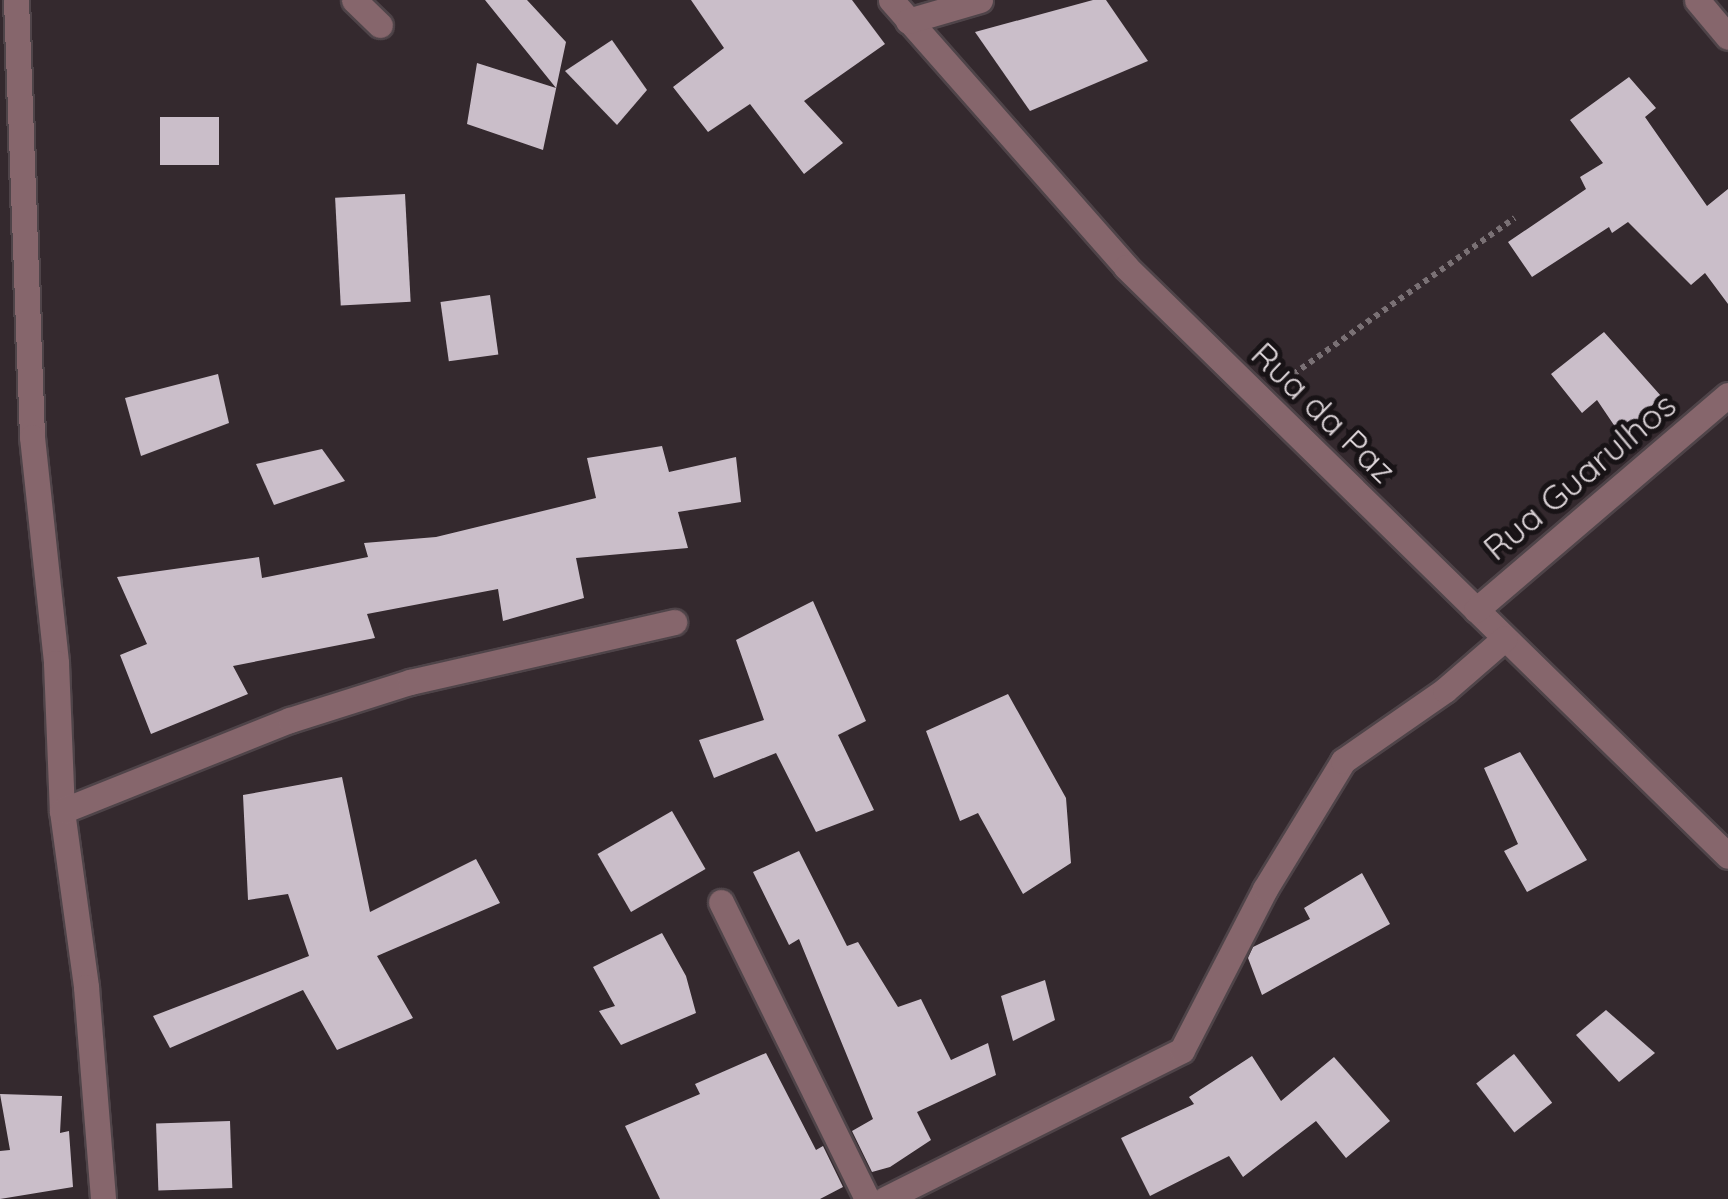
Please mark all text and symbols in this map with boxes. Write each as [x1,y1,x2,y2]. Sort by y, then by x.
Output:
street label: Rua da Paz [1243,333,1405,491]
street label: Rua Guarulhos [1474,383,1684,569]

